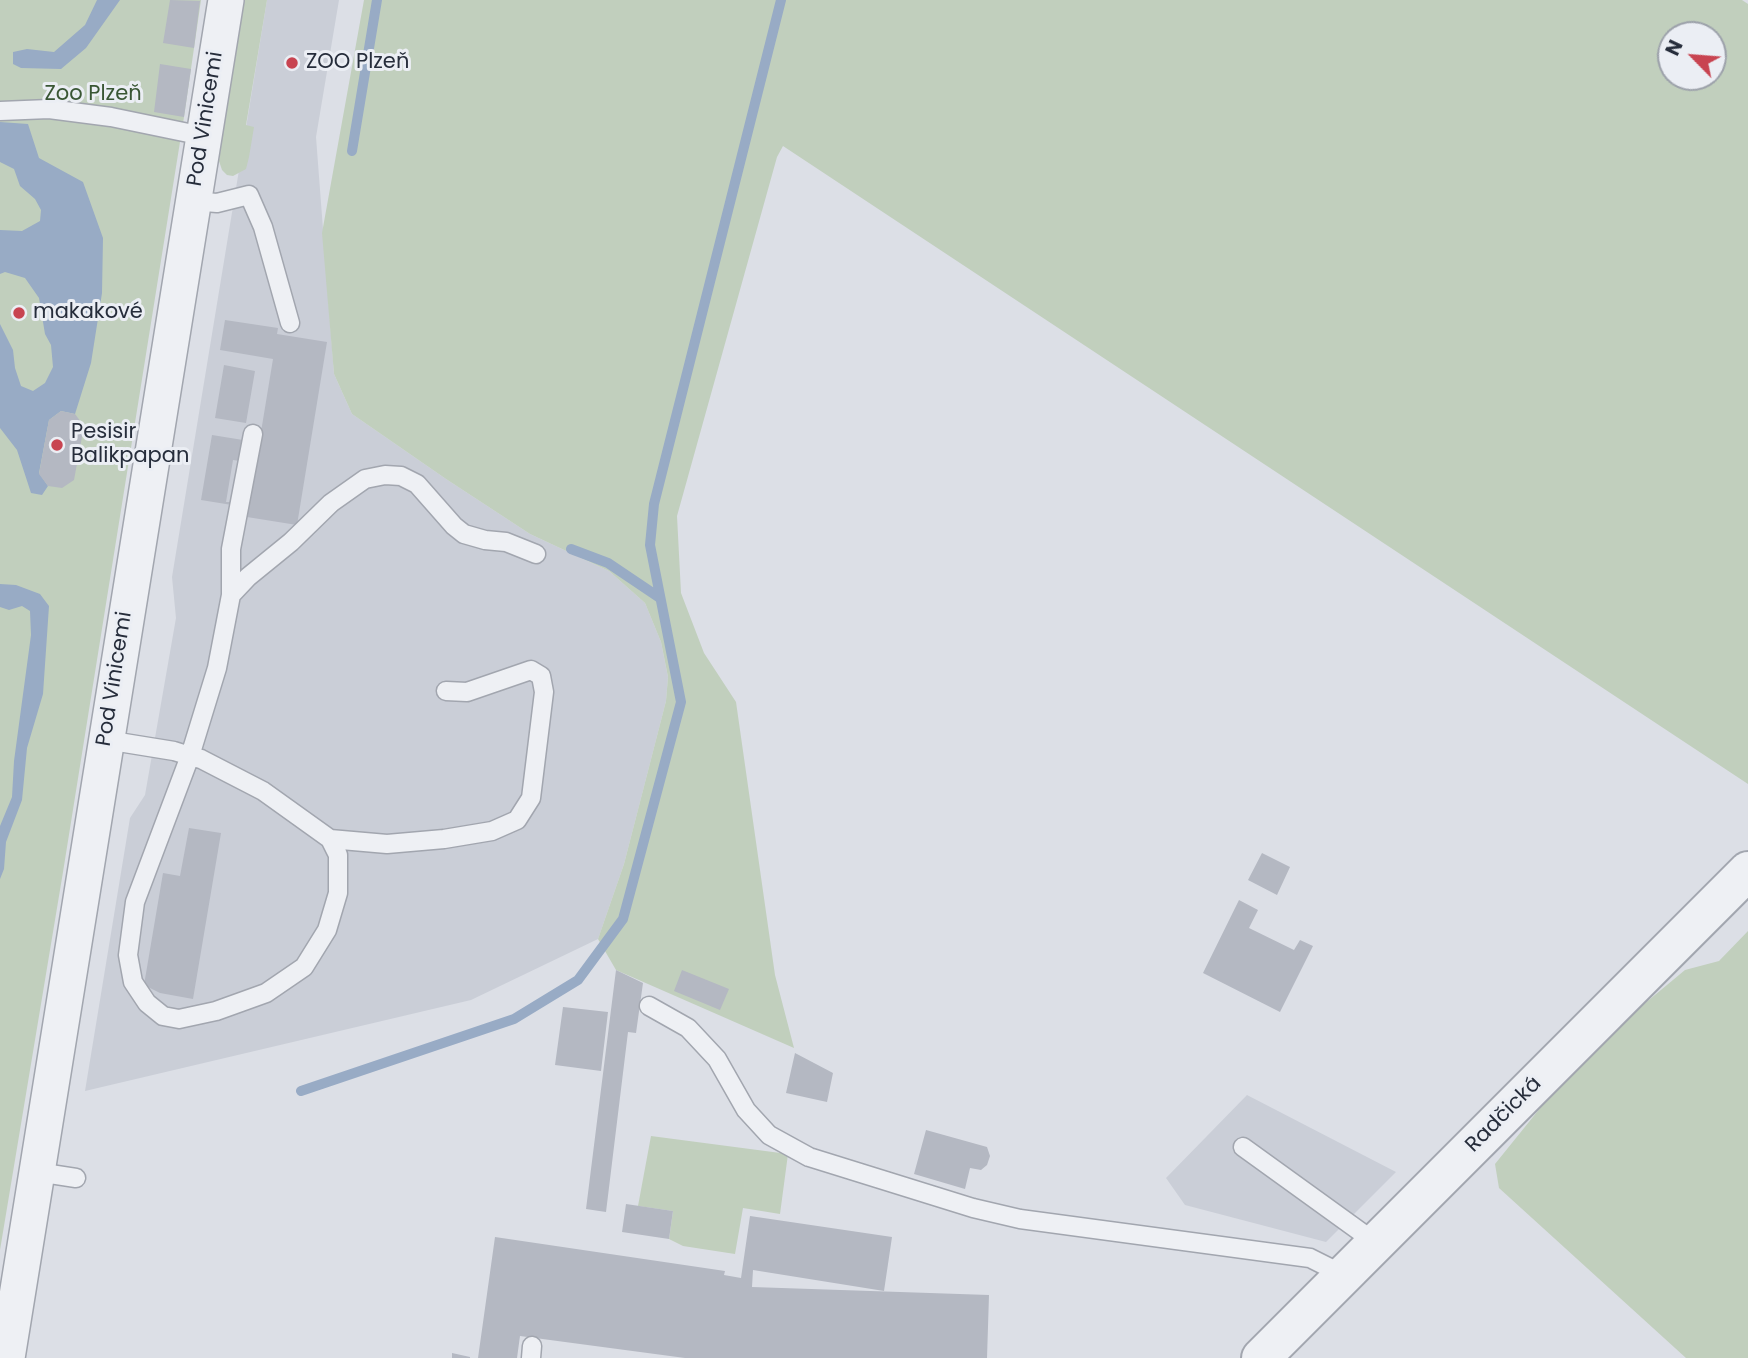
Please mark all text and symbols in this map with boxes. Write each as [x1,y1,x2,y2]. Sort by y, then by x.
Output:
north arrow [1657,21,1727,91]
text: N [1659,36,1690,60]
street label: Pod Vinicemi [183,50,229,188]
place label: ZOO Plzeň [306,50,409,76]
marker: ZOO Plzeň [284,55,300,71]
park label: Zoo Plzeň [44,82,142,108]
place label: makakové [33,300,143,326]
marker: makakové [11,305,27,321]
place label: Pesisir Balikpapan [71,420,189,470]
marker: Pesisir Balikpapan [49,437,65,453]
street label: Pod Vinicemi [92,610,138,748]
street label: Radčická [1461,1072,1547,1158]

